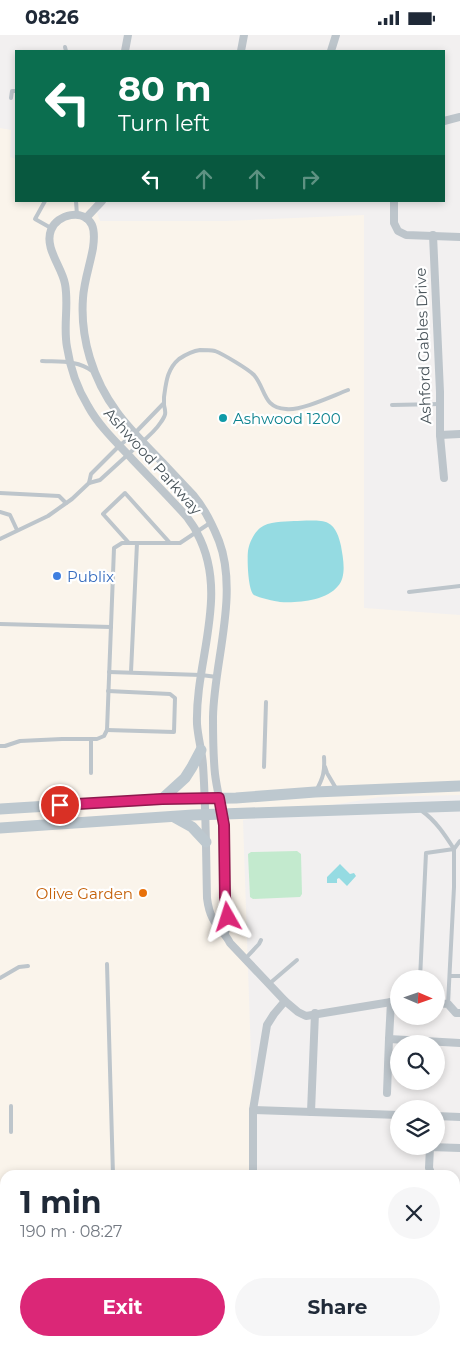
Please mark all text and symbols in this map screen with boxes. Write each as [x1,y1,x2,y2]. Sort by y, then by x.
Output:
text: 08:26 [25,6,79,29]
text: 80 m [118,67,212,110]
icon: left [35,70,100,135]
text: Turn left [118,110,210,137]
icon: left [137,165,165,193]
icon: ahead [190,165,218,193]
icon: ahead [243,165,271,193]
icon: right [296,165,324,193]
street label: Ashford Gables Drive [411,267,435,425]
street label: Ashwood Parkway [100,404,207,519]
place label: Ashwood 1200 [233,409,341,428]
marker: Ashwood 1200 [217,412,229,424]
place label: Publix [67,567,114,586]
marker: Publix [51,570,63,582]
pin [39,784,81,826]
icon: arrive [46,791,74,819]
place label: Olive Garden [36,884,133,903]
marker: Olive Garden [137,887,149,899]
position arrow [201,890,253,942]
north arrow [390,970,445,1025]
map controls [390,970,445,1155]
button: search [390,1035,445,1090]
button: layers [390,1100,445,1155]
text: 1 min [20,1184,101,1221]
button: close [388,1187,440,1239]
text: 190 m · 08:27 [20,1222,122,1241]
button: Exit [20,1278,225,1336]
button: Share [235,1278,440,1336]

